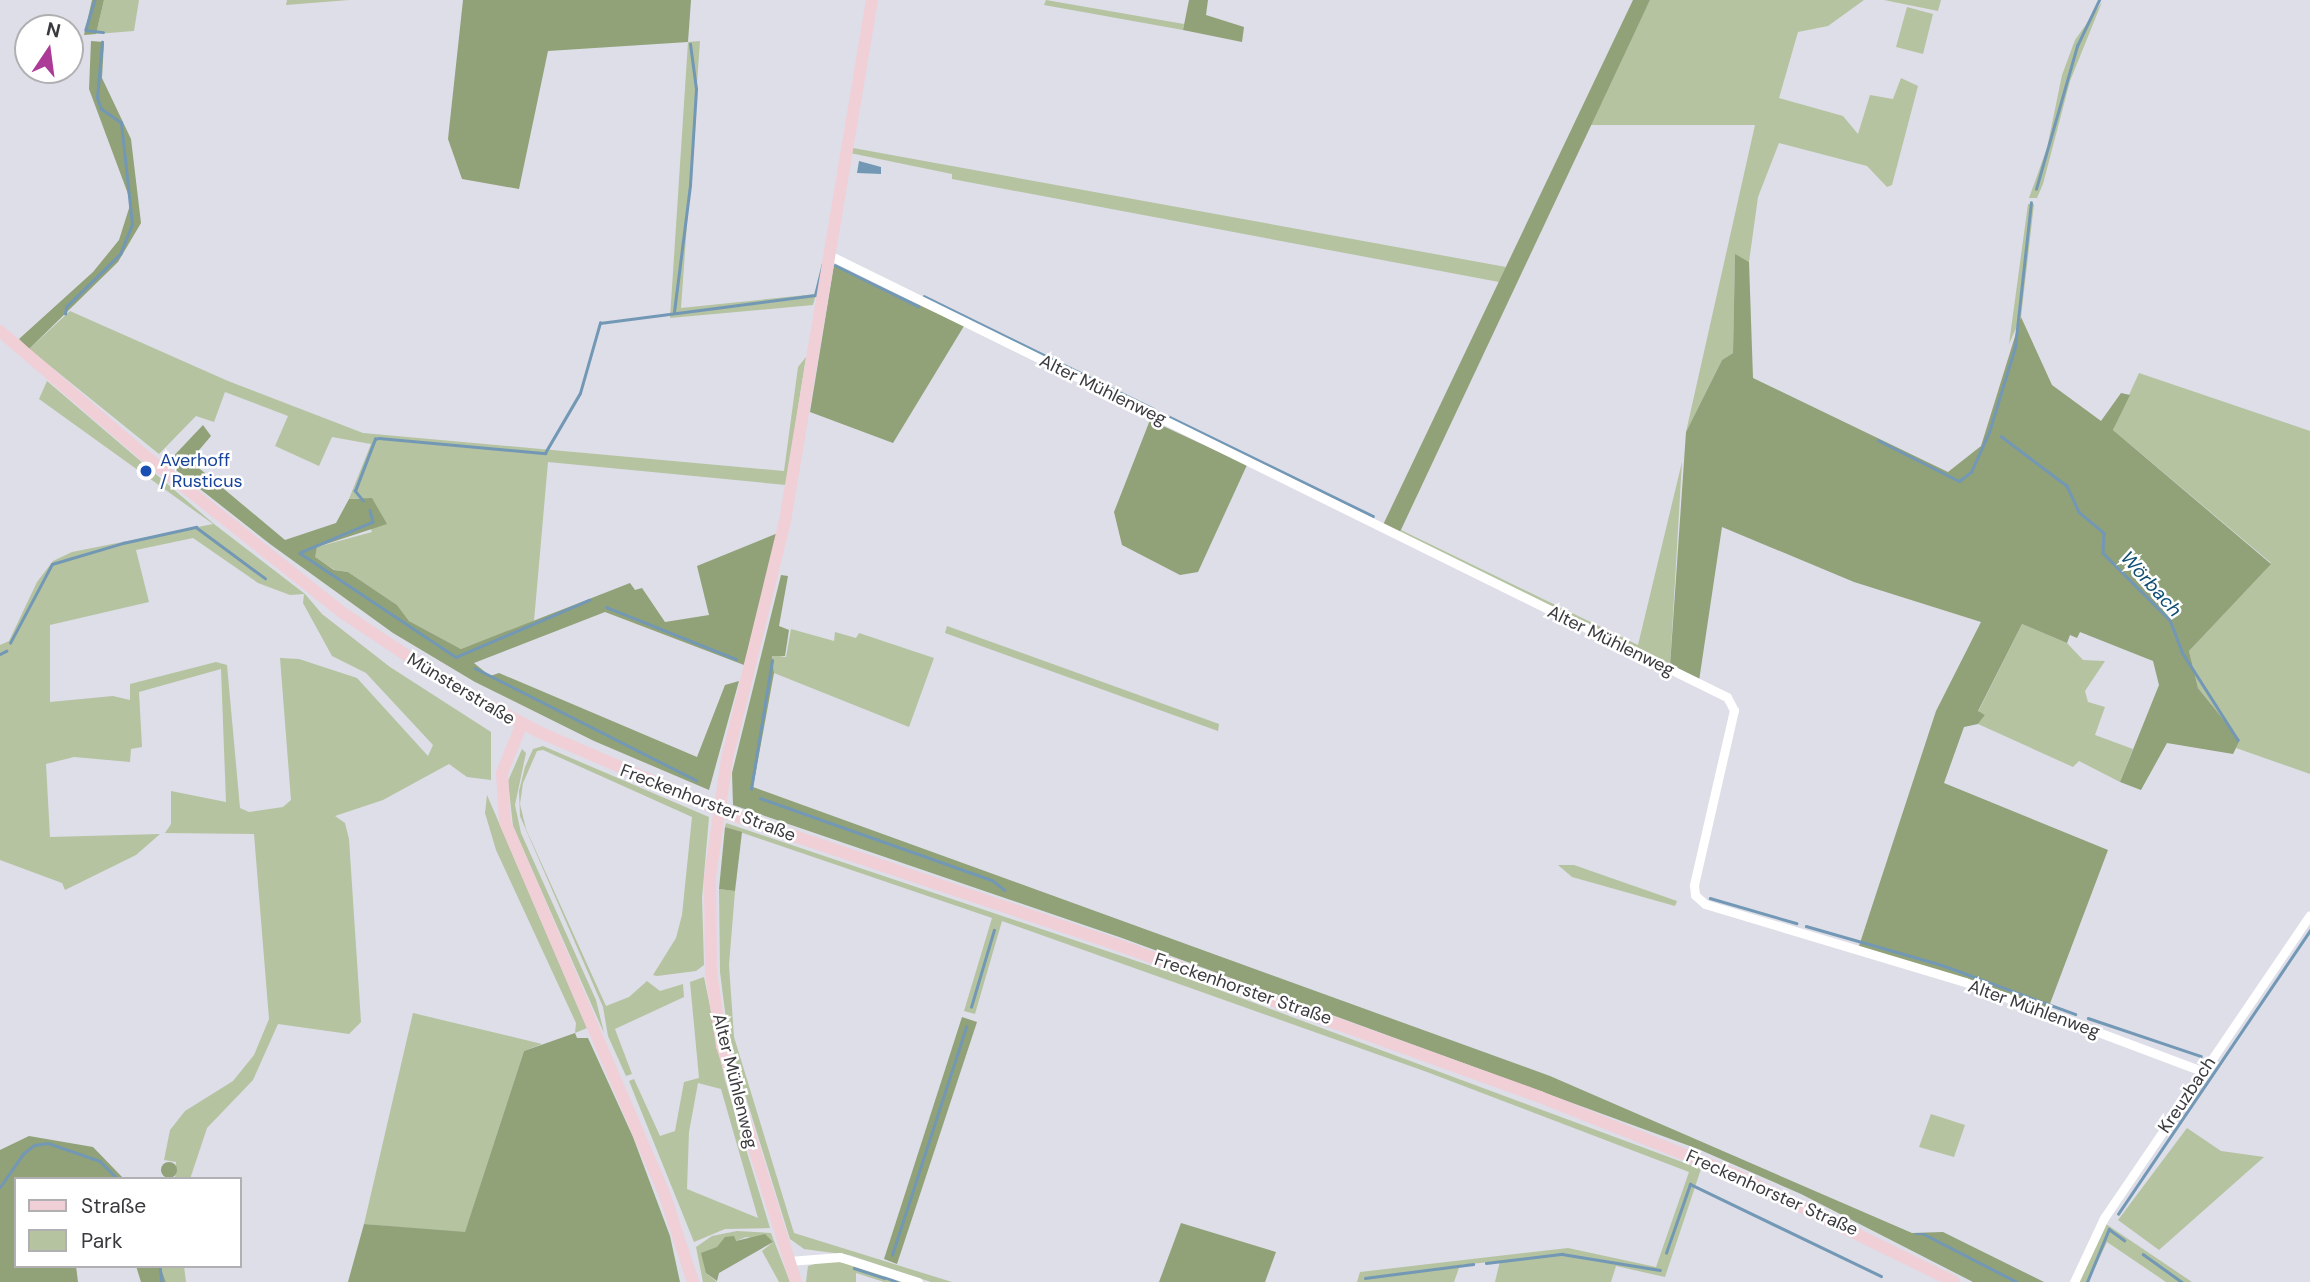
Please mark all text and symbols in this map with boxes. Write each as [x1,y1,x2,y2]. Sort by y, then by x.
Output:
north arrow [14,14,84,84]
text: N [44,16,63,44]
street label: Alter Mühlenweg [1036,350,1170,430]
place label: Averhoff / Rusticus [160,450,243,492]
marker: Averhoff / Rusticus [138,463,154,479]
water label: Wörbach [2116,547,2186,621]
street label: Alter Mühlenweg [1544,601,1678,681]
street label: Münsterstraße [403,648,519,730]
street label: Freckenhorster Straße [617,760,799,846]
street label: Freckenhorster Straße [1152,948,1334,1030]
street label: Alter Mühlenweg [1965,975,2103,1043]
street label: Alter Mühlenweg [708,1011,762,1151]
street label: Kreuzbach [2154,1053,2220,1137]
street label: Freckenhorster Straße [1683,1145,1861,1241]
legend [14,1177,242,1268]
text: Straße [81,1192,146,1220]
text: Park [81,1227,122,1255]

